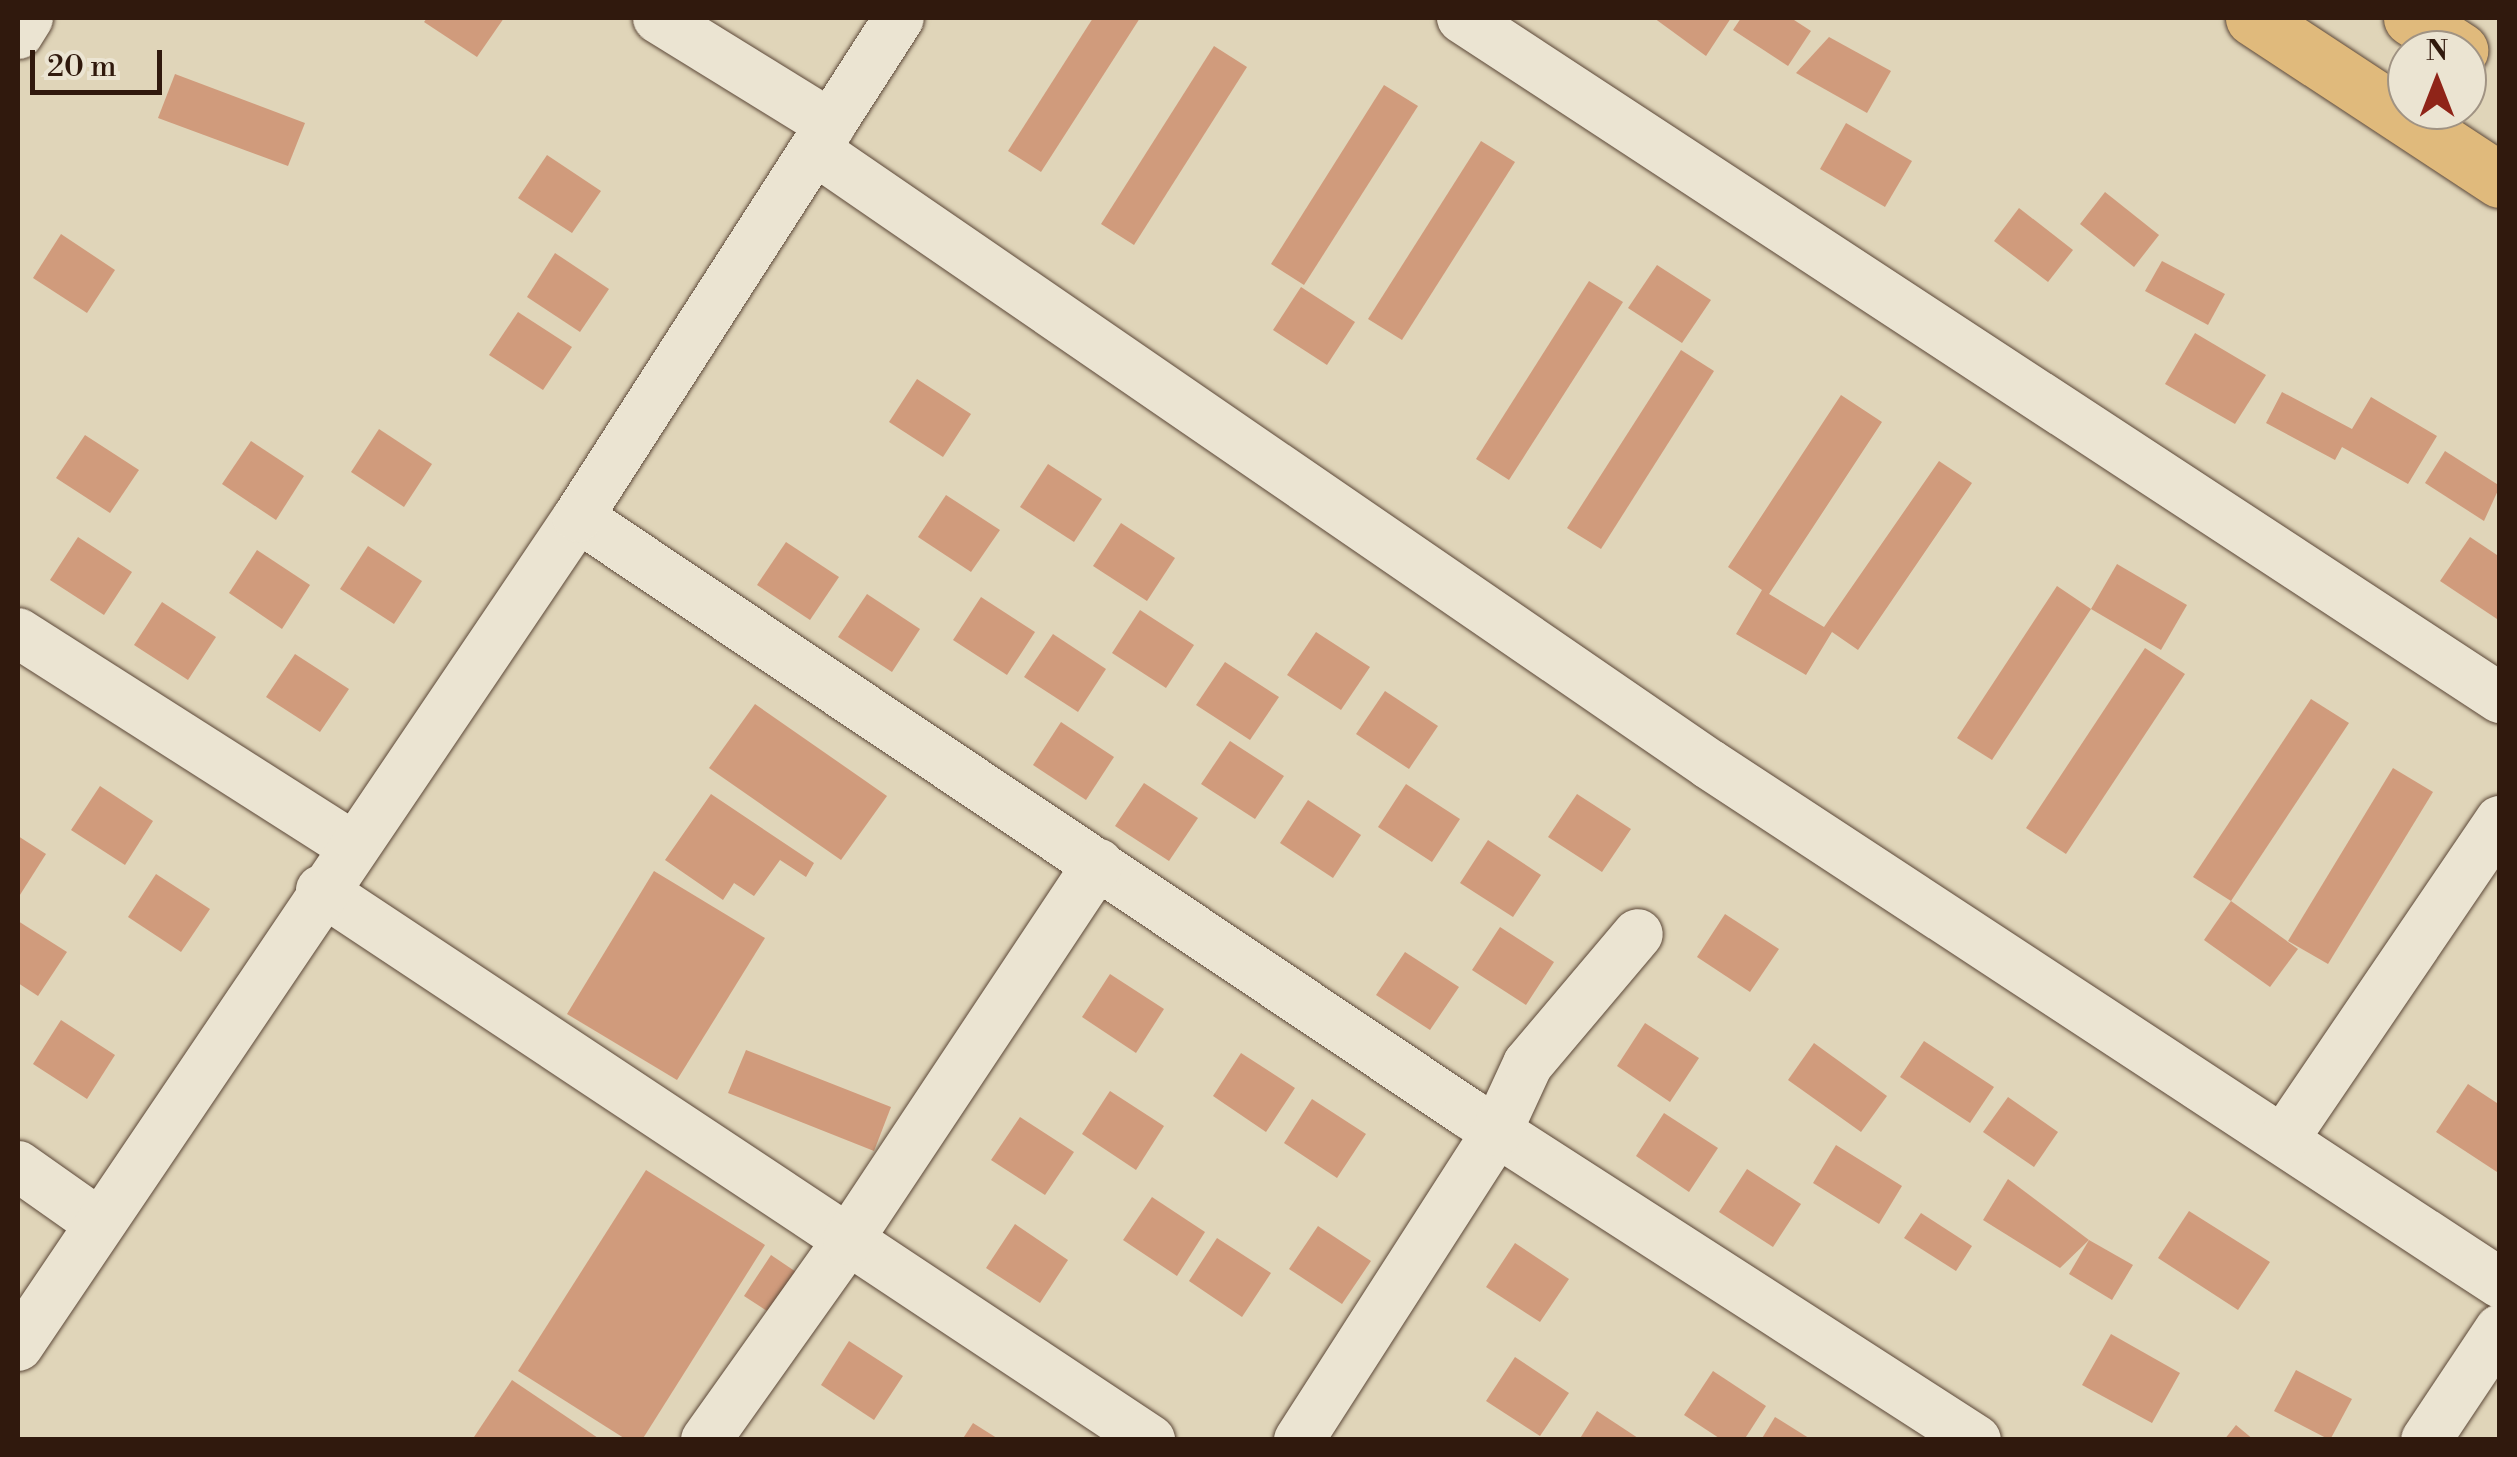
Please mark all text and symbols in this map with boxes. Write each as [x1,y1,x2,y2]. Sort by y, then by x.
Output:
scale bar [35,30,168,92]
north arrow [2387,30,2487,130]
text: N [2426,34,2448,69]
text: 20 m [47,48,116,86]

